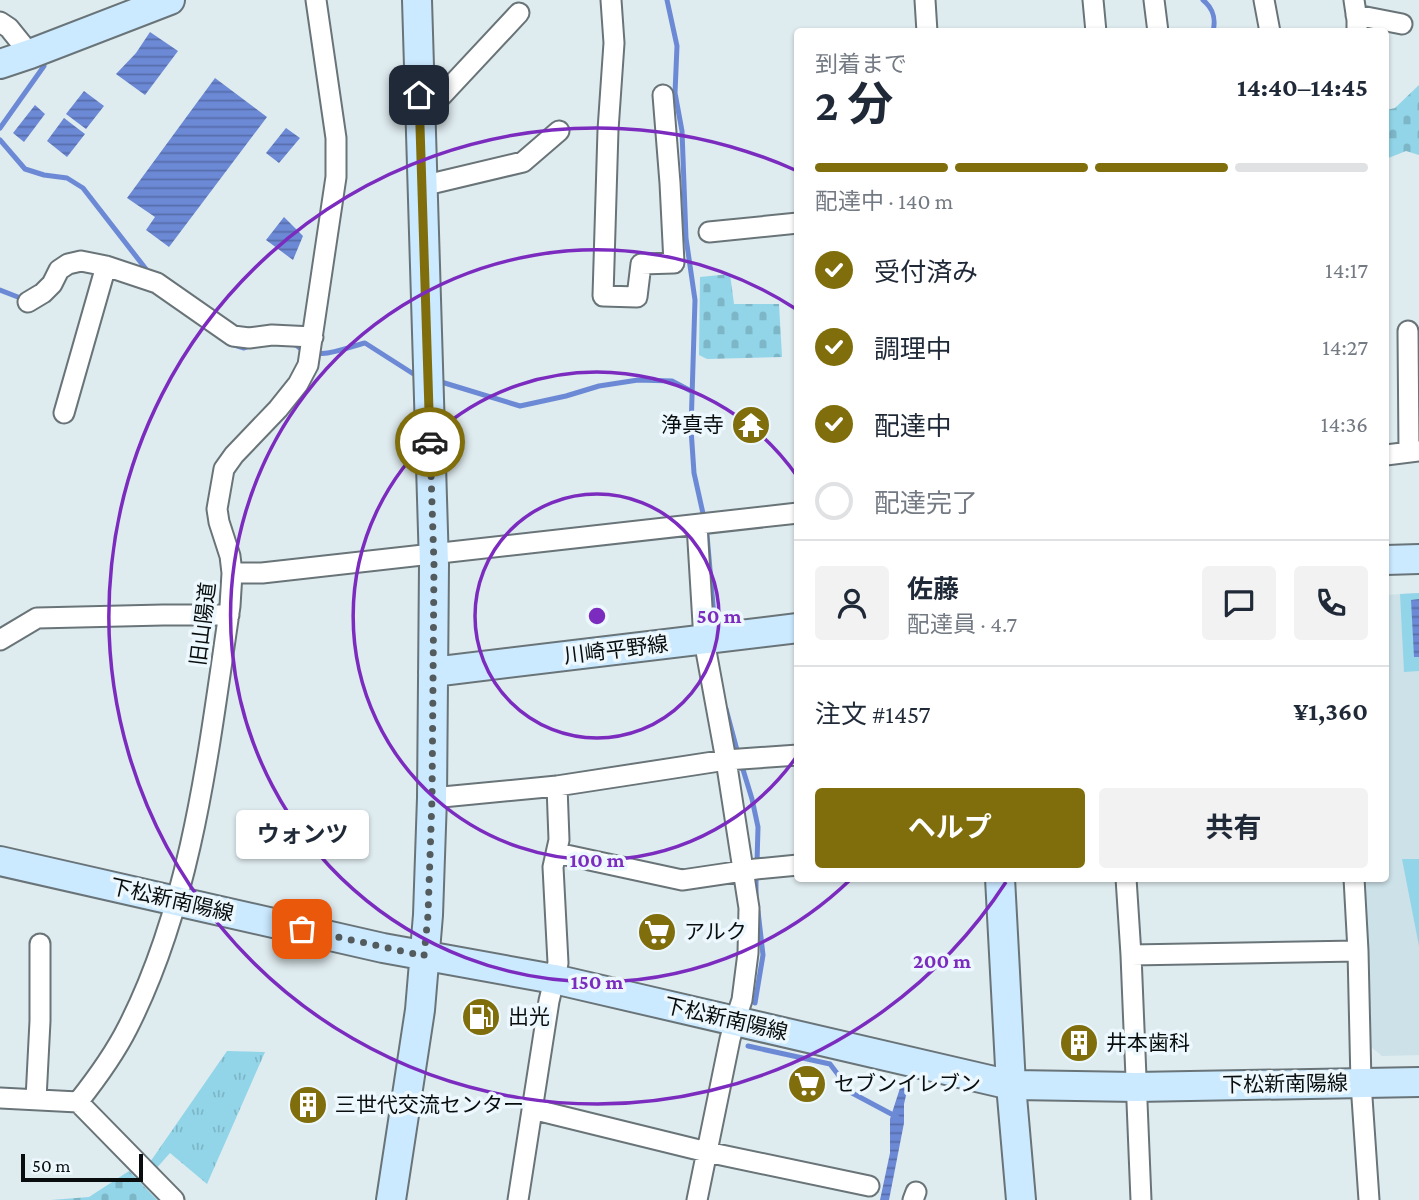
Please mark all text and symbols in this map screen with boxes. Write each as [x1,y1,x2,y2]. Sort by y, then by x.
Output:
text: 到着まで [815,51,907,77]
pin [389,65,449,125]
text: 14:40–14:45 [1237,73,1368,102]
icon: home [400,76,438,114]
text: 2 分 [815,79,893,130]
text: 配達中 · 140 m [815,188,953,214]
icon: check [815,251,853,289]
text: 14:17 [1325,257,1368,283]
text: 受付済み [874,258,978,287]
icon: check [815,328,853,366]
text: 14:27 [1322,334,1368,360]
text: 調理中 [874,335,952,364]
temple icon: 浄真寺 [730,404,772,446]
icon: check [815,405,853,443]
courier [395,407,465,477]
text: 14:36 [1321,411,1368,437]
text: 配達中 [874,412,952,441]
place label: 浄真寺 [661,413,724,437]
icon: car [411,423,449,461]
text: 配達完了 [874,489,978,518]
button: person [815,566,889,640]
button: chat [1202,566,1276,640]
button: phone [1294,566,1368,640]
text: 佐藤 [907,575,959,604]
street label: 旧山陽道 [186,581,220,667]
centre of rings [585,604,609,628]
text: 50 m [697,604,742,628]
text: 配達員 · 4.7 [907,611,1017,637]
street label: 川崎平野線 [562,632,670,668]
text: ¥1,360 [1294,697,1368,726]
text: 注文 #1457 [815,700,931,729]
button: ヘルプ [815,788,1085,868]
button: 共有 [1099,788,1368,868]
callout: ウォンツ [236,810,368,859]
text: ウォンツ [257,821,349,847]
text: 100 m [569,848,625,872]
street label: 下松新南陽線 [108,874,236,926]
pin [272,899,332,959]
icon: bag [283,910,321,948]
supermarket icon: アルク [636,911,678,953]
place label: アルク [684,920,747,944]
text: 200 m [913,949,971,973]
text: 150 m [571,970,624,994]
street label: 下松新南陽線 [662,993,790,1045]
fuel station icon: 出光 [460,996,502,1038]
place label: 出光 [508,1005,550,1029]
building icon: 井本歯科 [1058,1022,1100,1064]
place label: 井本歯科 [1106,1031,1190,1055]
supermarket icon: セブンイレブン [786,1063,828,1105]
street label: 下松新南陽線 [1222,1071,1348,1097]
place label: セブンイレブン [834,1072,981,1096]
building icon: 三世代交流センター [287,1084,329,1126]
place label: 三世代交流センター [335,1093,524,1117]
scale bar [21,1151,144,1183]
text: 50 m [32,1155,71,1176]

